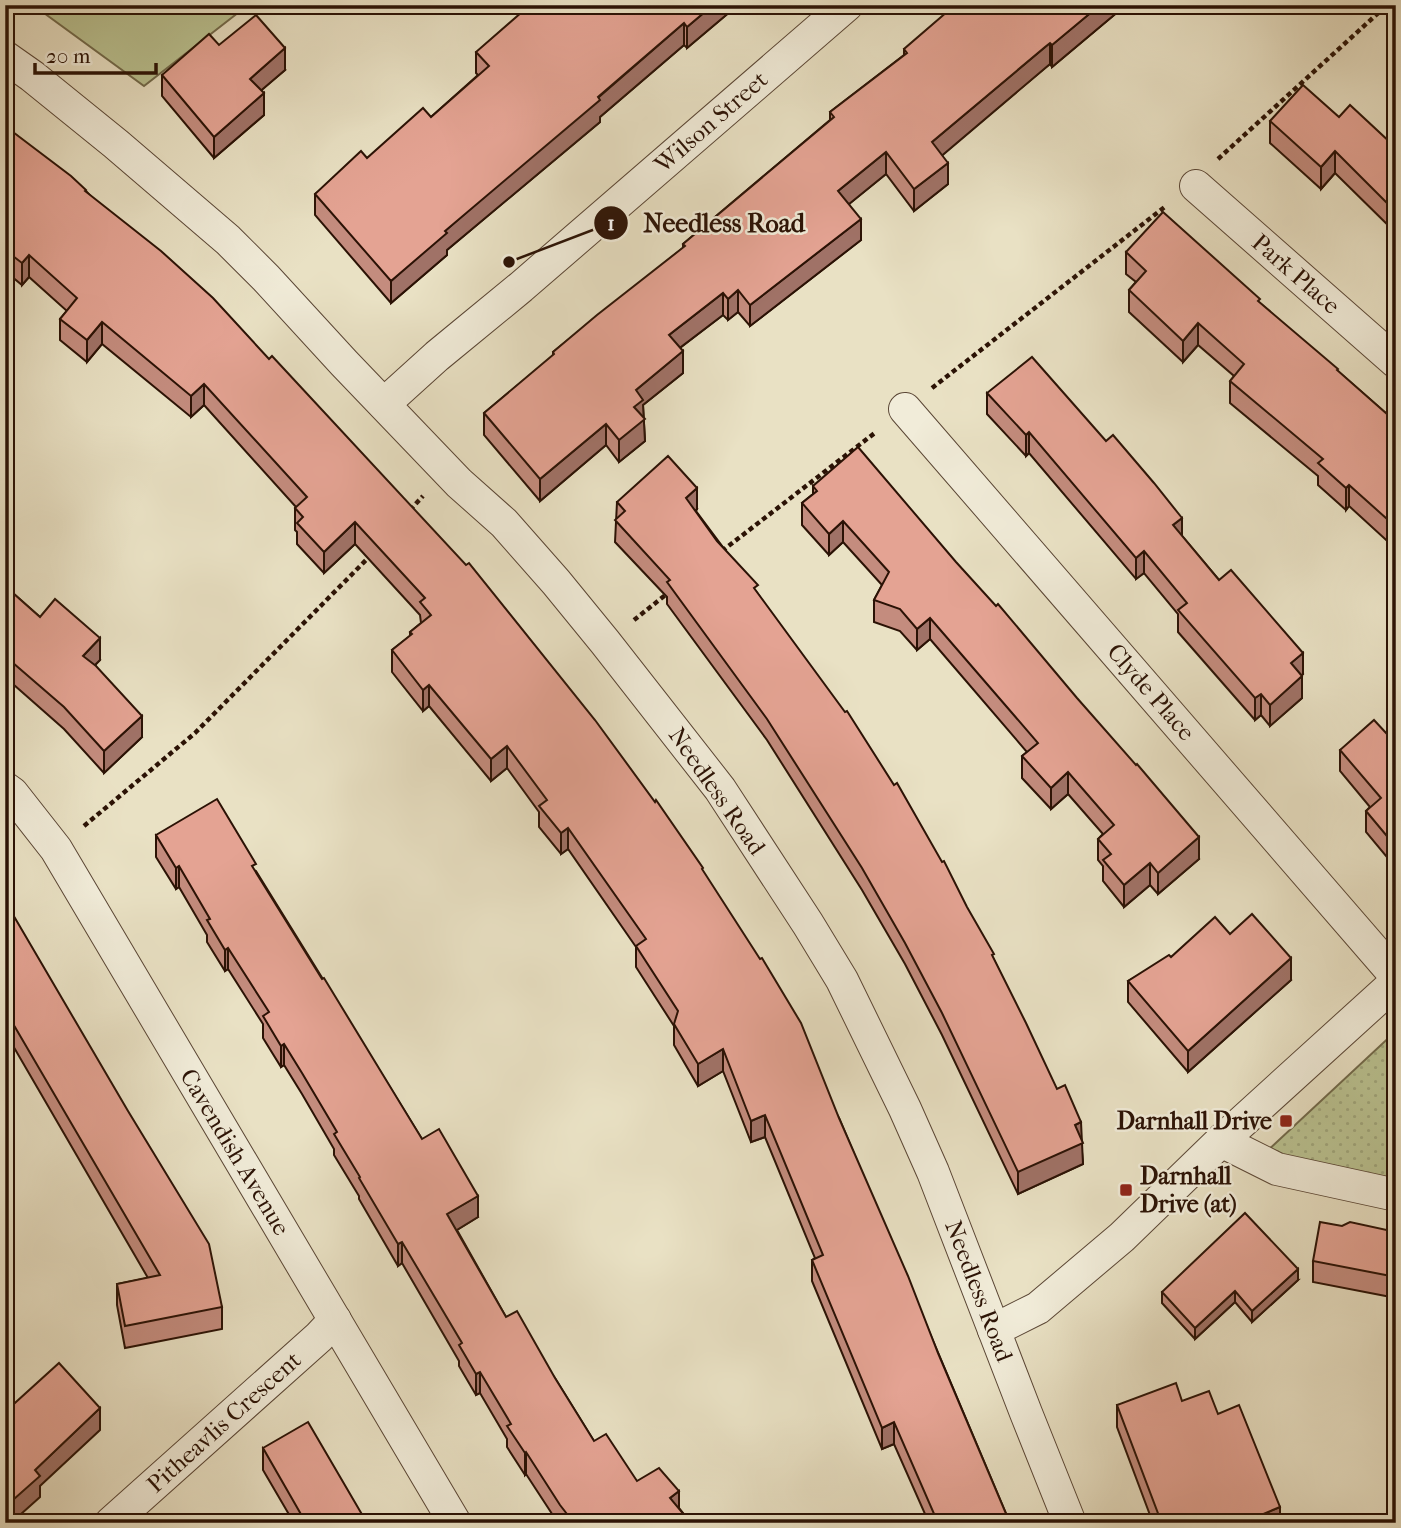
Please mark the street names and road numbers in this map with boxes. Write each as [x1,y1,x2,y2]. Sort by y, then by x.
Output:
street label: Wilson Street [648,65,774,179]
street label: Park Place [1246,228,1346,320]
street label: Clyde Place [1101,638,1201,746]
street label: Needless Road [663,722,772,861]
street label: Cavendish Avenue [174,1064,296,1240]
street label: Needless Road [939,1216,1019,1367]
street label: Pitheavlis Crescent [141,1345,307,1498]

